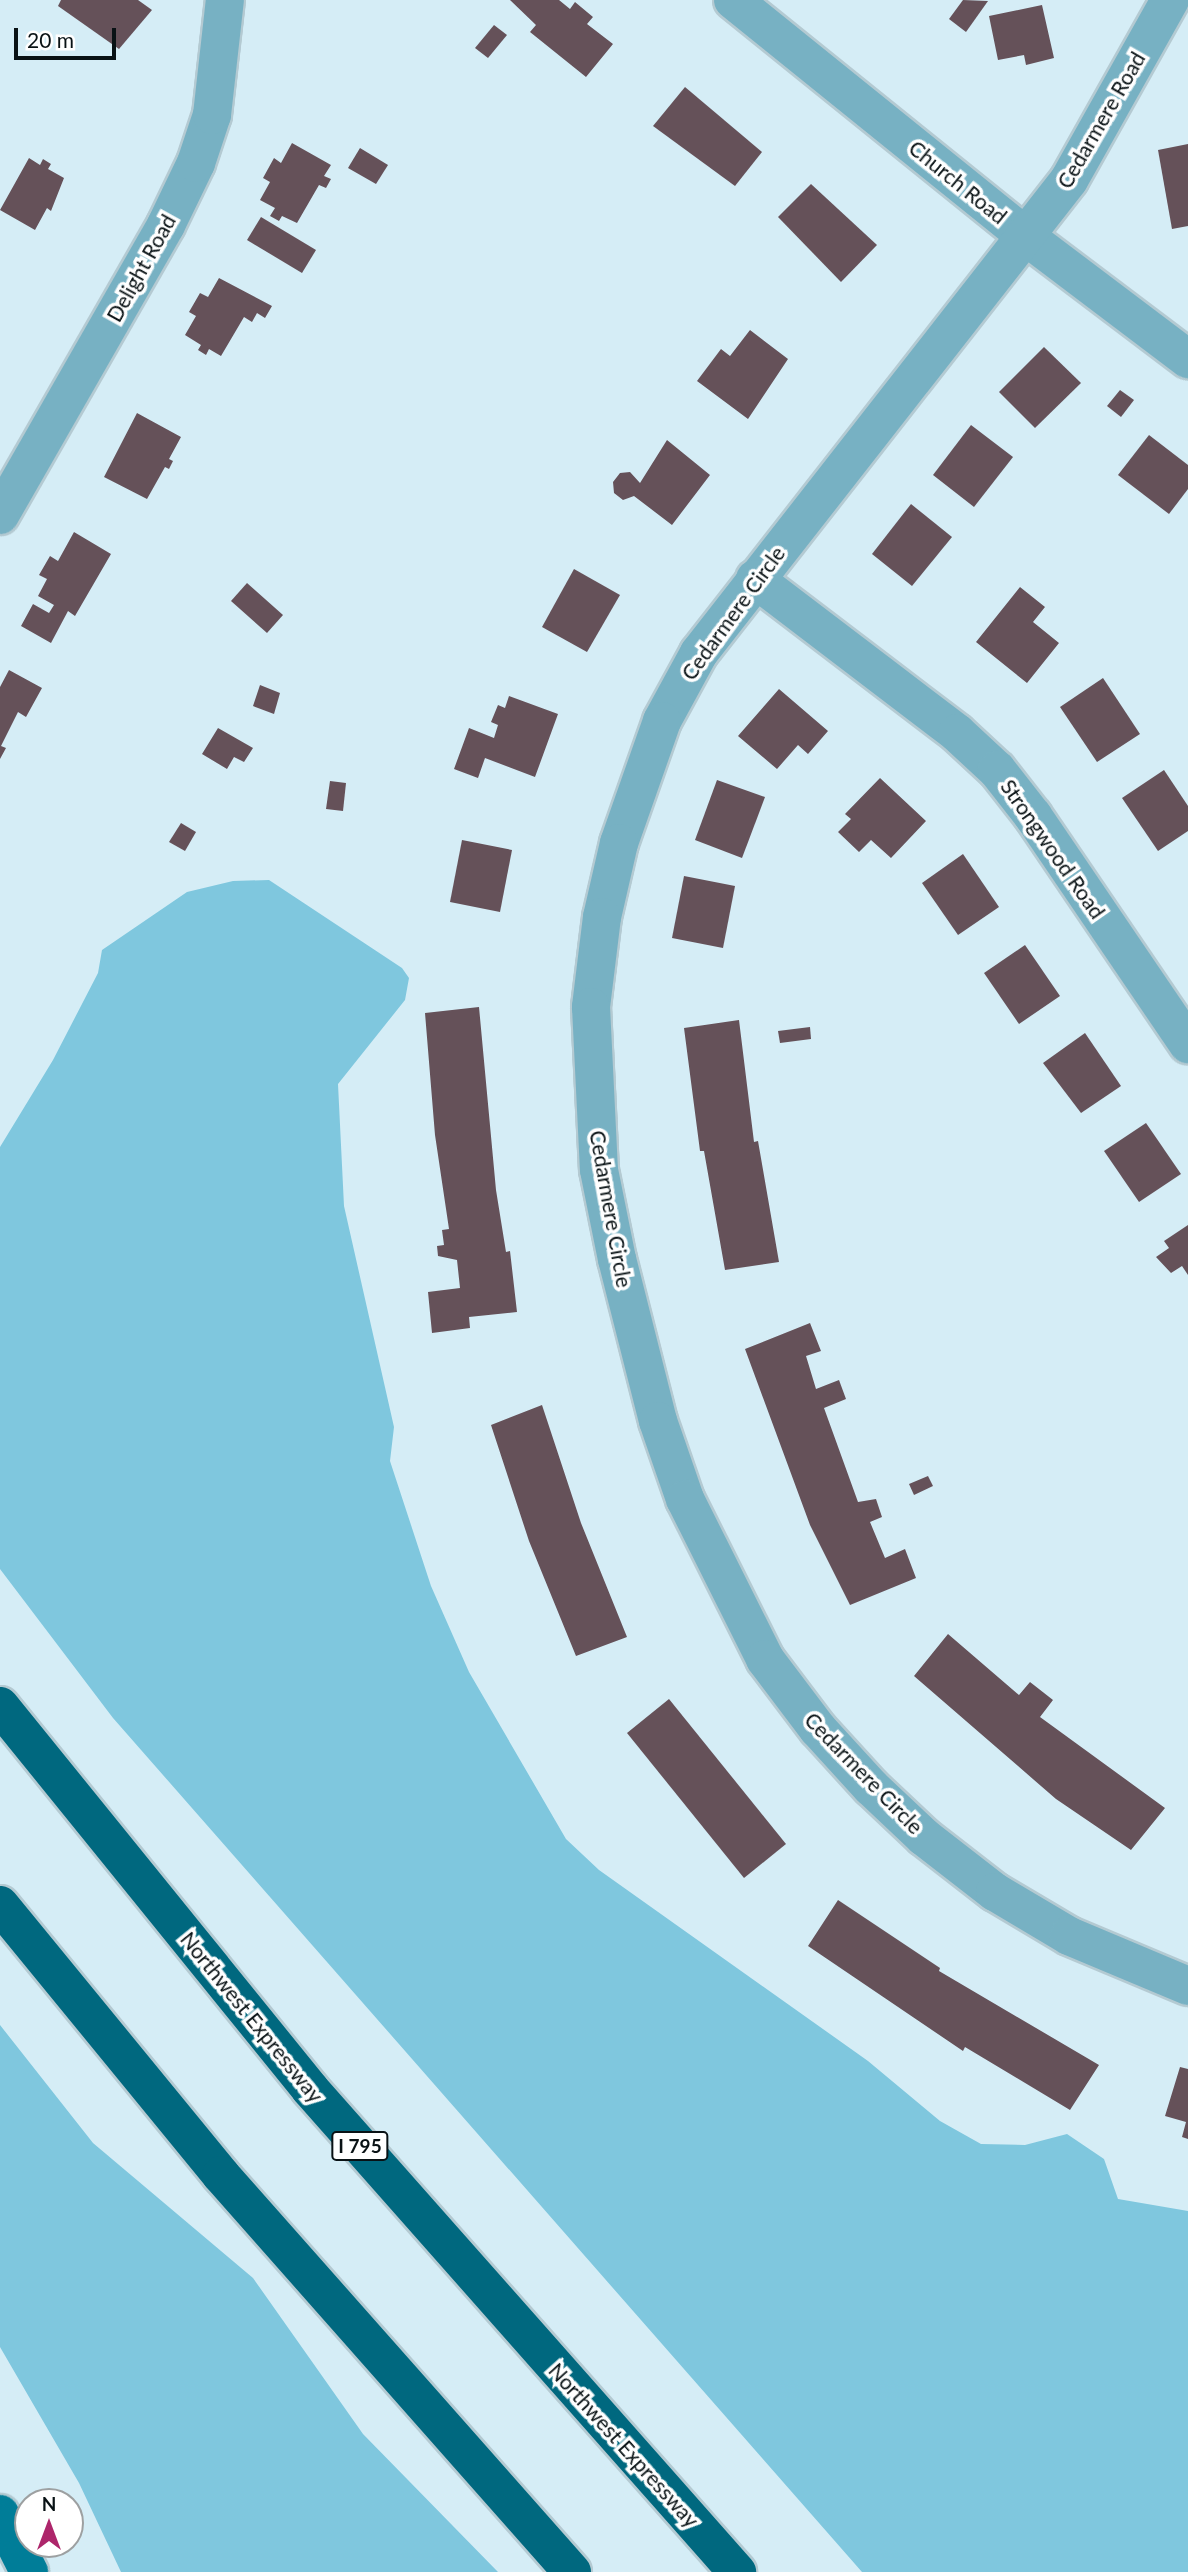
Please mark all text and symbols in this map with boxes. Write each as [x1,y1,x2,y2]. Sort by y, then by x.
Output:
scale bar [18,14,119,58]
text: 20 m [27,27,74,52]
street label: Cedarmere Road [1052,47,1150,193]
street label: Church Road [904,135,1012,229]
street label: Delight Road [101,210,181,326]
street label: Cedarmere Circle [676,541,790,685]
street label: Strongwood Road [996,775,1110,923]
street label: Cedarmere Circle [585,1128,637,1290]
street label: Cedarmere Circle [800,1707,928,1839]
street label: Northwest Expressway [175,1927,329,2107]
road number: I 795 [330,2130,390,2162]
street label: Northwest Expressway [544,2358,704,2532]
north arrow [14,2488,84,2558]
text: N [42,2492,56,2515]

